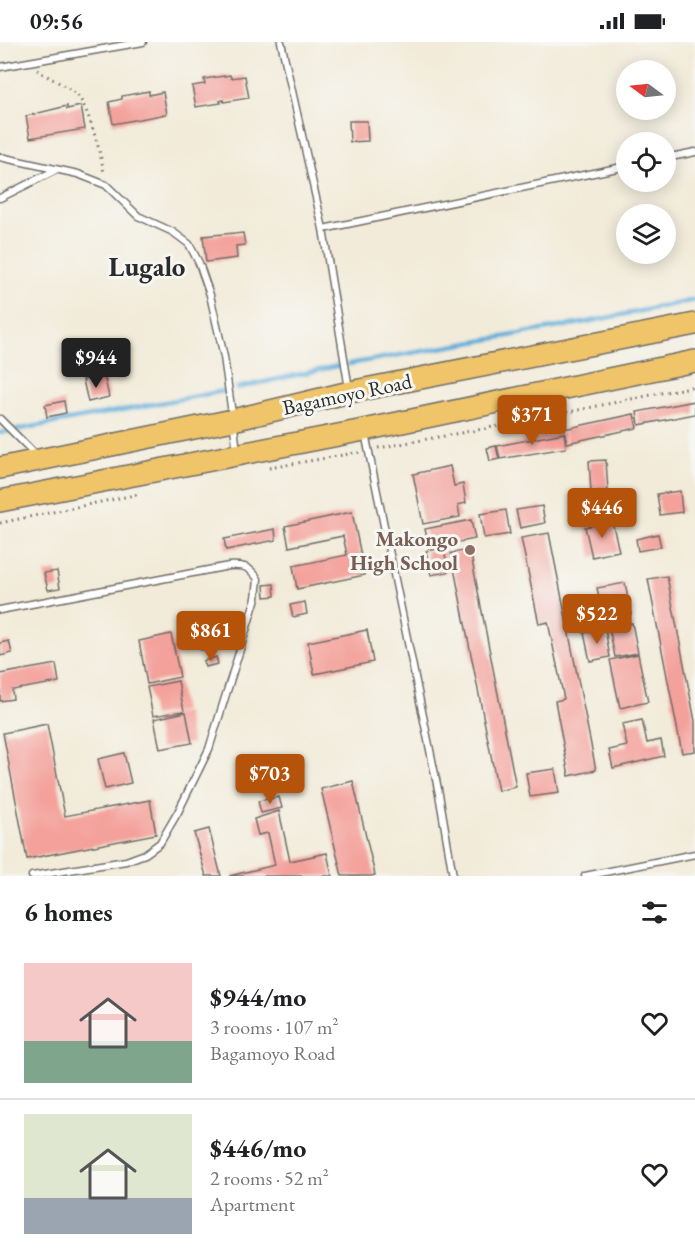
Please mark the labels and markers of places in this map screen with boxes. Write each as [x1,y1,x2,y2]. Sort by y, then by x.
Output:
pin: $944 [60,338,132,389]
pin: $371 [496,395,568,446]
pin: $446 [566,488,638,539]
place label: Makongo High School [350,525,458,576]
marker: Makongo High School [463,543,477,557]
pin: $522 [561,594,633,645]
pin: $861 [175,611,247,662]
pin: $703 [234,754,306,805]

